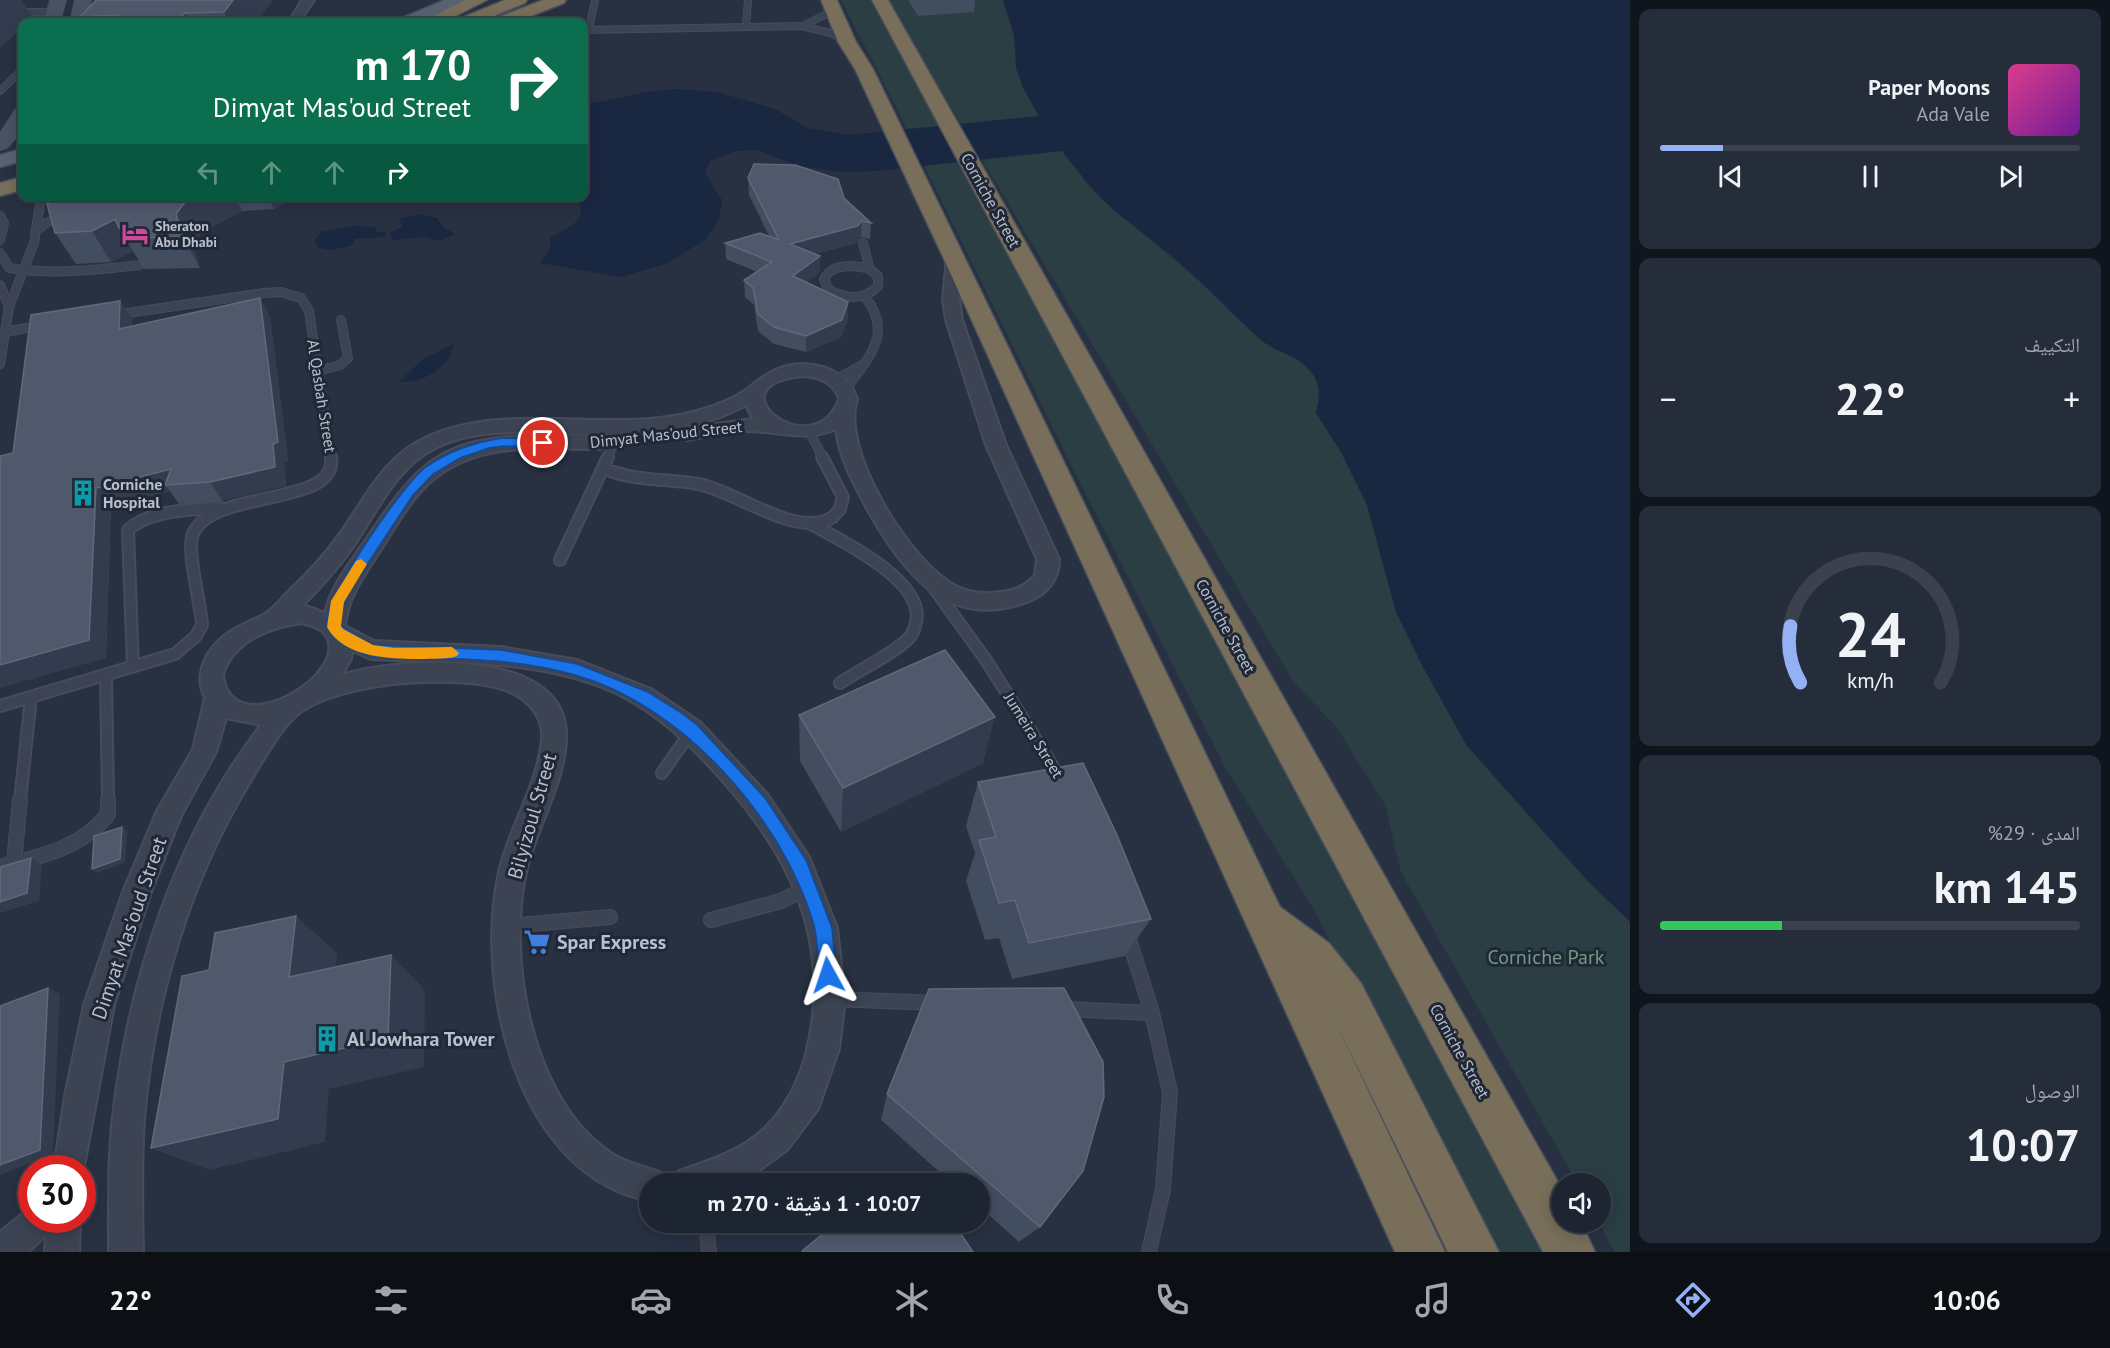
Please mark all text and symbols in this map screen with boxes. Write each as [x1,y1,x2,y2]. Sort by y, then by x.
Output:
text: 170 m [355,37,471,92]
icon: right [492,42,570,120]
text: Paper Moons [1868,73,1990,101]
text: Dimyat Mas'oud Street [213,90,471,124]
text: Ada Vale [1917,101,1990,127]
street label: Corniche Street [957,149,1025,251]
icon: left [192,156,225,189]
icon: ahead [255,156,288,189]
icon: ahead [318,156,351,189]
icon: right [381,156,414,189]
icon: previous [1714,160,1747,193]
icon: pause [1854,160,1887,193]
icon: next [1994,160,2027,193]
place label: Sheraton Abu Dhabi [155,217,217,251]
hotel icon: Sheraton Abu Dhabi [120,219,150,249]
text: التكييف [2024,332,2080,358]
street label: Al Qasbah Street [303,338,341,455]
text: 22° [1835,369,1905,427]
text: − [1660,377,1677,420]
text: + [2063,377,2080,420]
street label: Dimyat Mas'oud Street [589,416,744,452]
pin [517,417,568,468]
icon: arrive [526,426,559,459]
place label: Corniche Hospital [103,474,162,512]
building icon: Corniche Hospital [68,478,98,508]
street label: Corniche Street [1192,575,1260,677]
text: 24 [1835,593,1905,674]
text: km/h [1846,666,1893,694]
street label: Jumeira Street [999,688,1069,782]
street label: Bilyizoul Street [502,750,562,882]
text: المدى · 29% [1988,820,2080,846]
street label: Dimyat Mas'oud Street [86,833,172,1023]
text: 145 km [1934,857,2080,915]
supermarket icon: Spar Express [522,927,552,957]
place label: Spar Express [557,929,666,955]
position arrow [796,943,860,1007]
park label: Corniche Park [1488,944,1605,970]
street label: Corniche Street [1426,1000,1494,1102]
building icon: Al Jowhara Tower [312,1024,342,1054]
place label: Al Jowhara Tower [347,1026,495,1052]
text: الوصول [2025,1078,2080,1104]
text: 10:07 [1966,1115,2080,1173]
speed limit sign: 30 [18,1155,96,1233]
map controls [1551,1173,1611,1233]
button: sound [1551,1173,1611,1233]
text: 10:07 · 1 دقيقة · 270 m [707,1189,922,1217]
icon: filters [370,1279,412,1321]
icon: car [630,1279,672,1321]
icon: climate [891,1279,933,1321]
icon: phone [1151,1279,1193,1321]
icon: music [1412,1279,1454,1321]
icon: directions [1672,1279,1714,1321]
text: 22° [109,1283,152,1317]
text: 10:06 [1932,1283,2001,1317]

